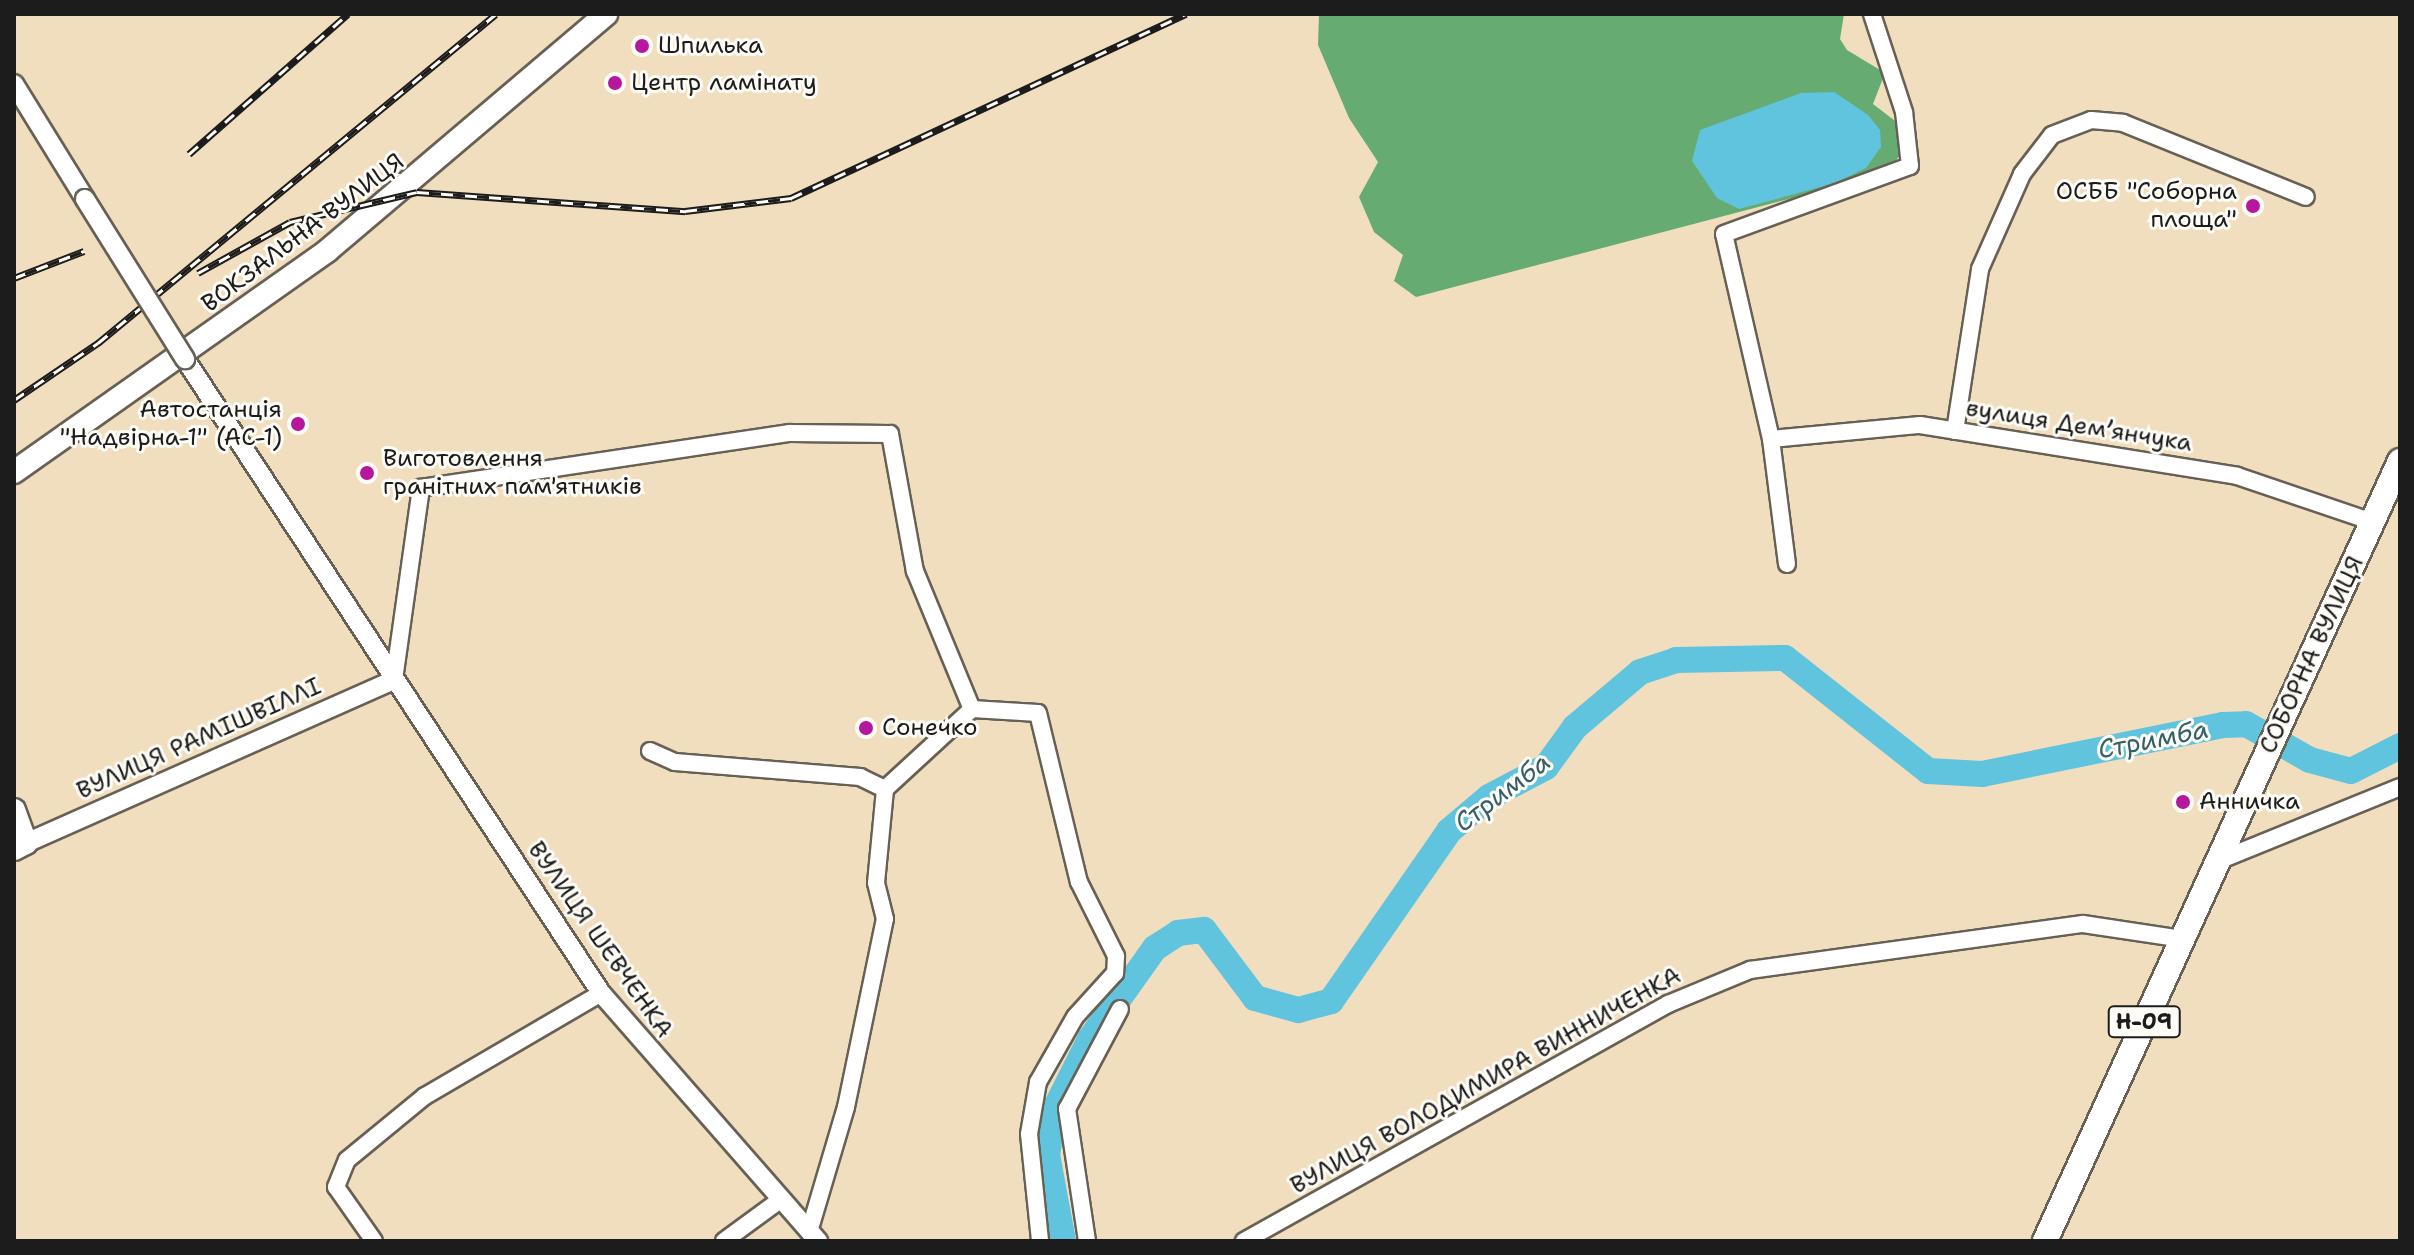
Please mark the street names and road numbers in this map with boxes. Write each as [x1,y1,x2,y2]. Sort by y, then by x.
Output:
street label: ВОКЗАЛЬНА ВУЛИЦЯ [196,148,410,318]
street label: вулиця Демʼянчука [1964,394,2194,458]
street label: СОБОРНА ВУЛИЦЯ [2254,552,2370,758]
street label: ВУЛИЦЯ РАМІШВІЛЛІ [73,672,325,806]
street label: ВУЛИЦЯ ШЕВЧЕНКА [521,836,679,1044]
street label: ВУЛИЦЯ ВОЛОДИМИРА ВИННИЧЕНКА [1286,961,1686,1201]
road number: Н-09 [2106,1004,2182,1040]

